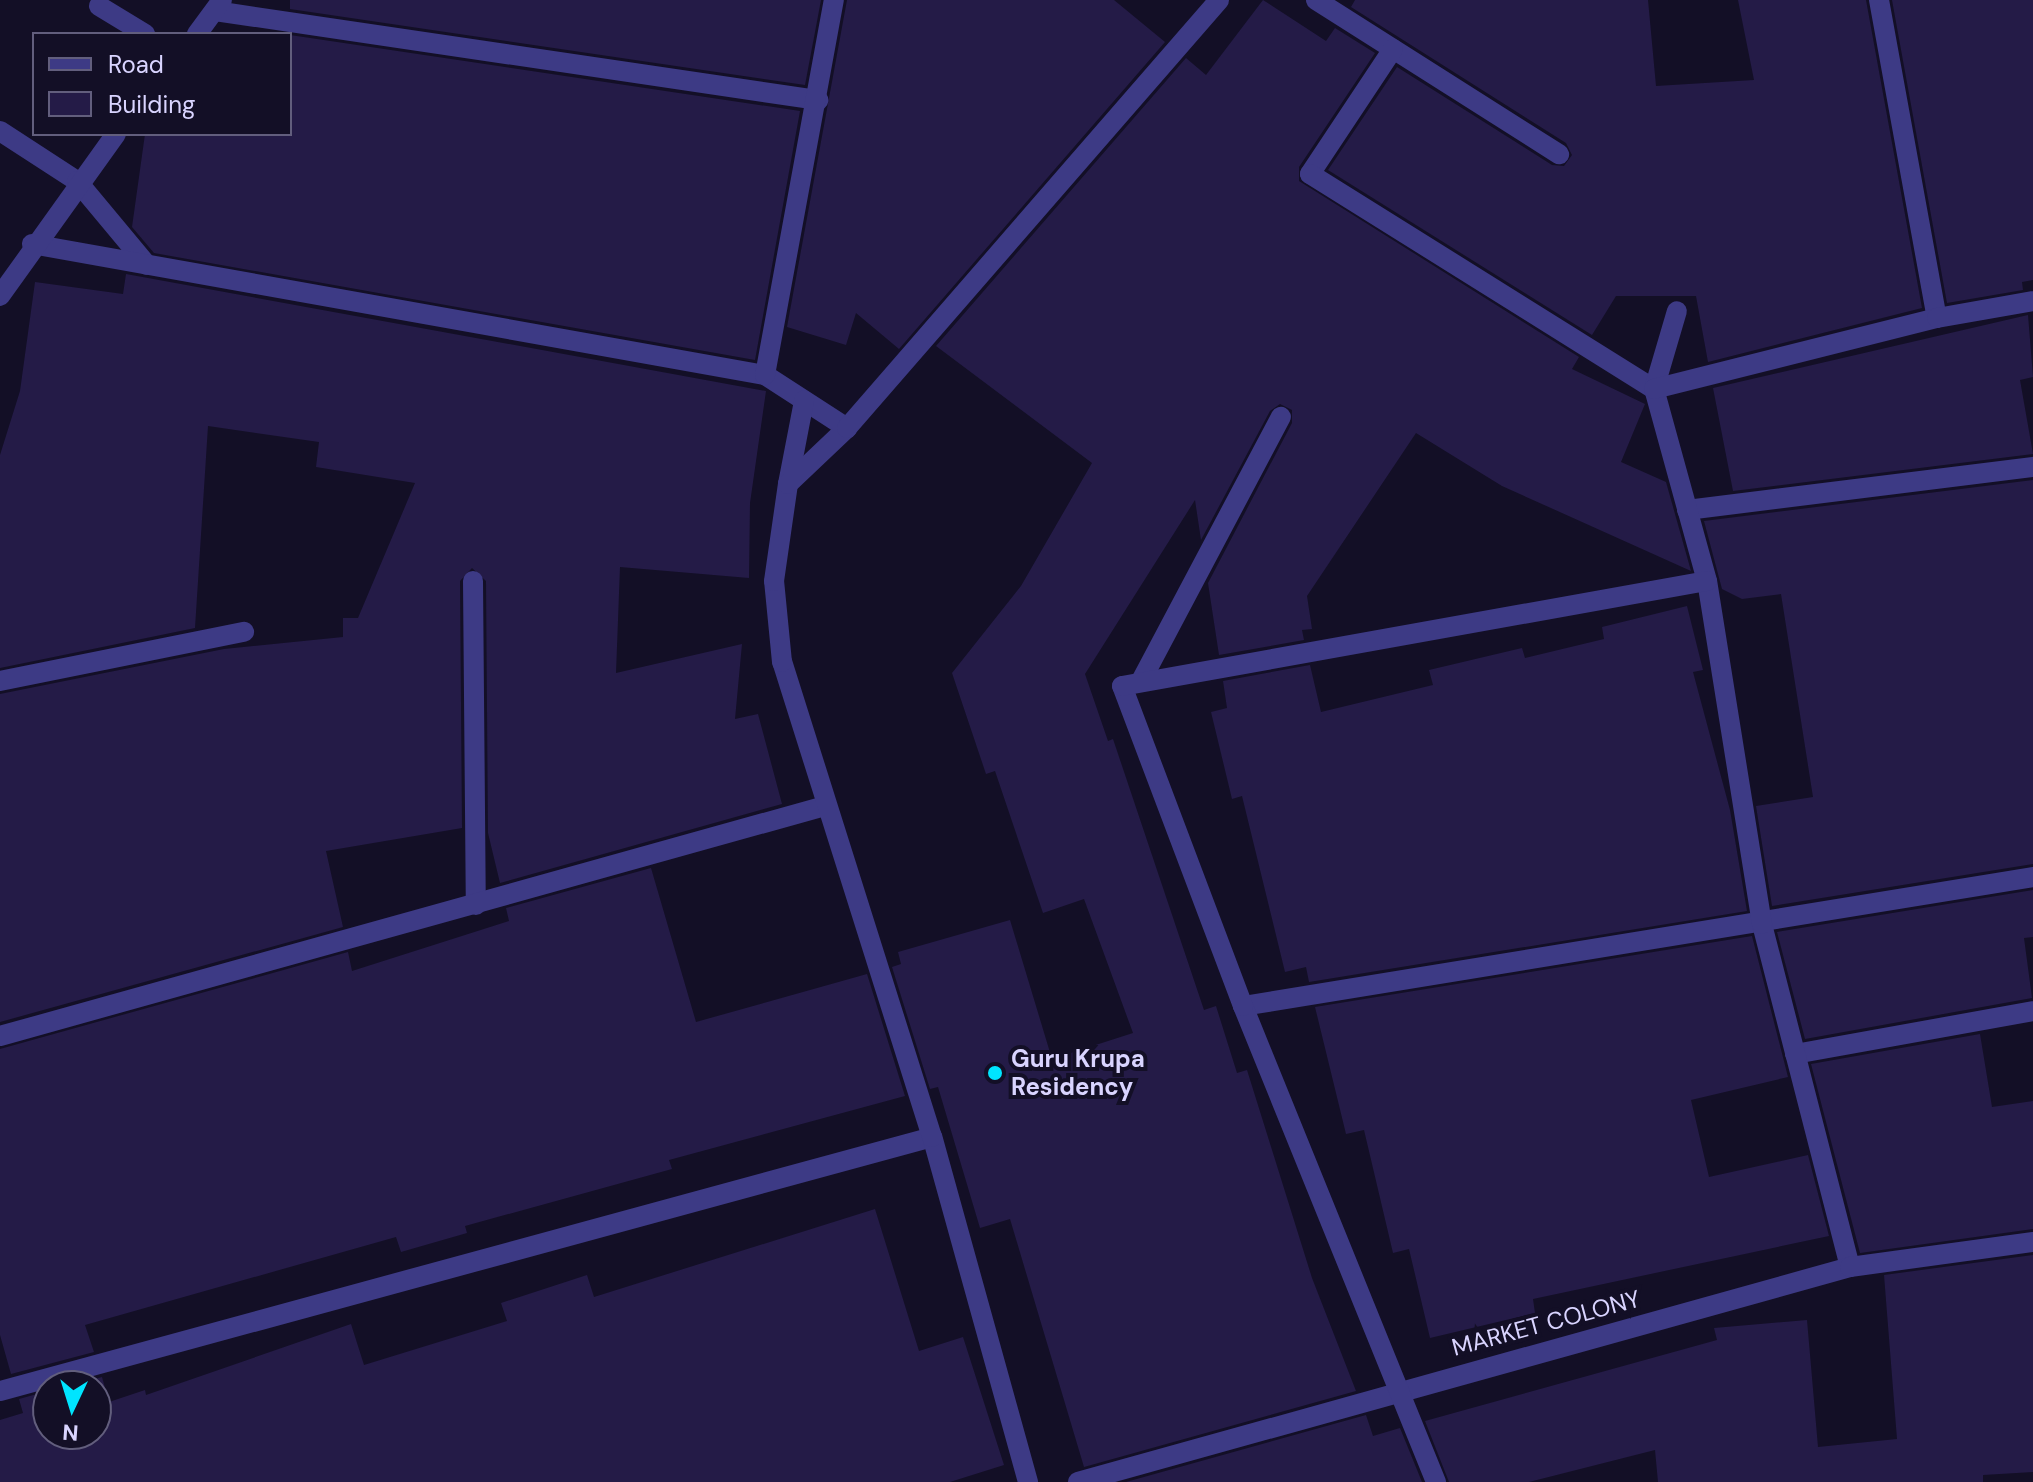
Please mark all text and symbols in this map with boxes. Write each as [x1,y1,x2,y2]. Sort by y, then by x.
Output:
legend [32,32,292,136]
text: Road [108,49,164,80]
text: Building [108,89,195,120]
place label: Guru Krupa Residency [1011,1045,1145,1101]
marker: Guru Krupa Residency [986,1064,1004,1082]
street label: MARKET COLONY [1449,1284,1643,1362]
north arrow [32,1370,112,1450]
text: N [61,1417,79,1447]

